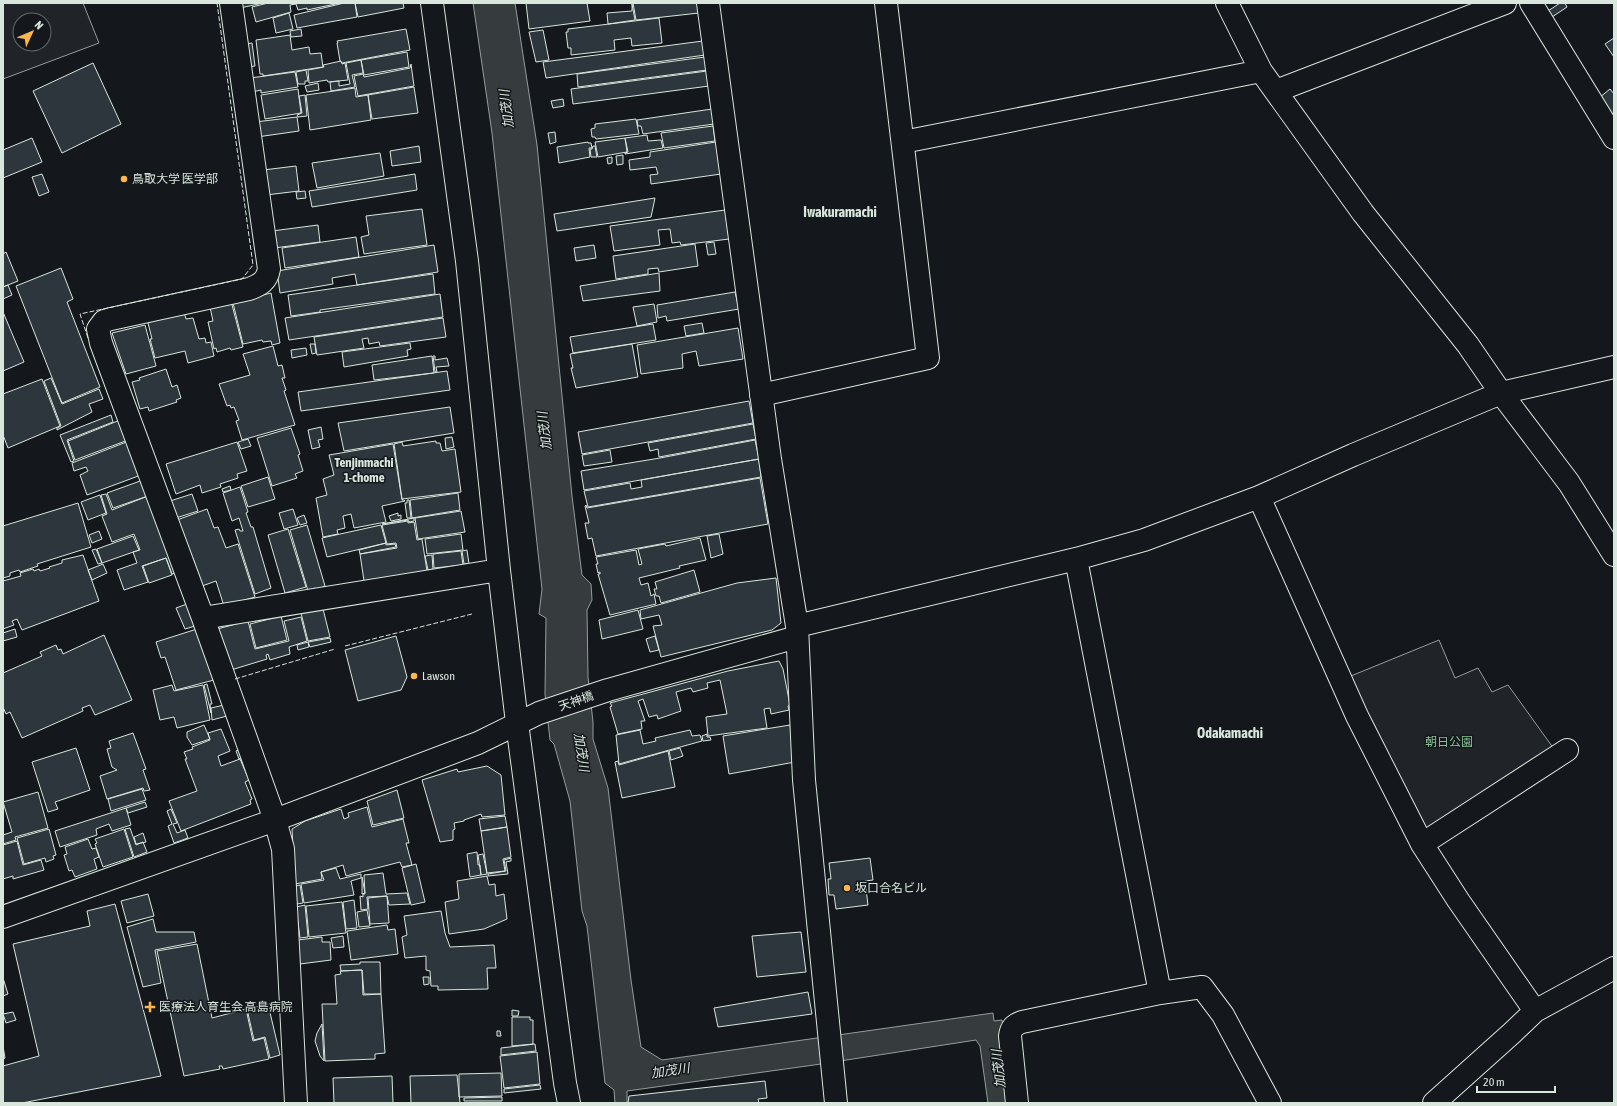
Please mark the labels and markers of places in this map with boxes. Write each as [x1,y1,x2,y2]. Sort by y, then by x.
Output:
place label: 鳥取大学 医学部 [132,172,218,186]
marker: 鳥取大学 医学部 [119,174,129,184]
place label: Lawson [422,669,455,683]
marker: Lawson [409,671,419,681]
place label: 坂口合名ビル [855,881,927,895]
marker: 坂口合名ビル [842,883,852,893]
place label: 医療法人育生会 高島病院 [159,1000,293,1014]
marker: 医療法人育生会 高島病院 [144,1001,156,1013]

